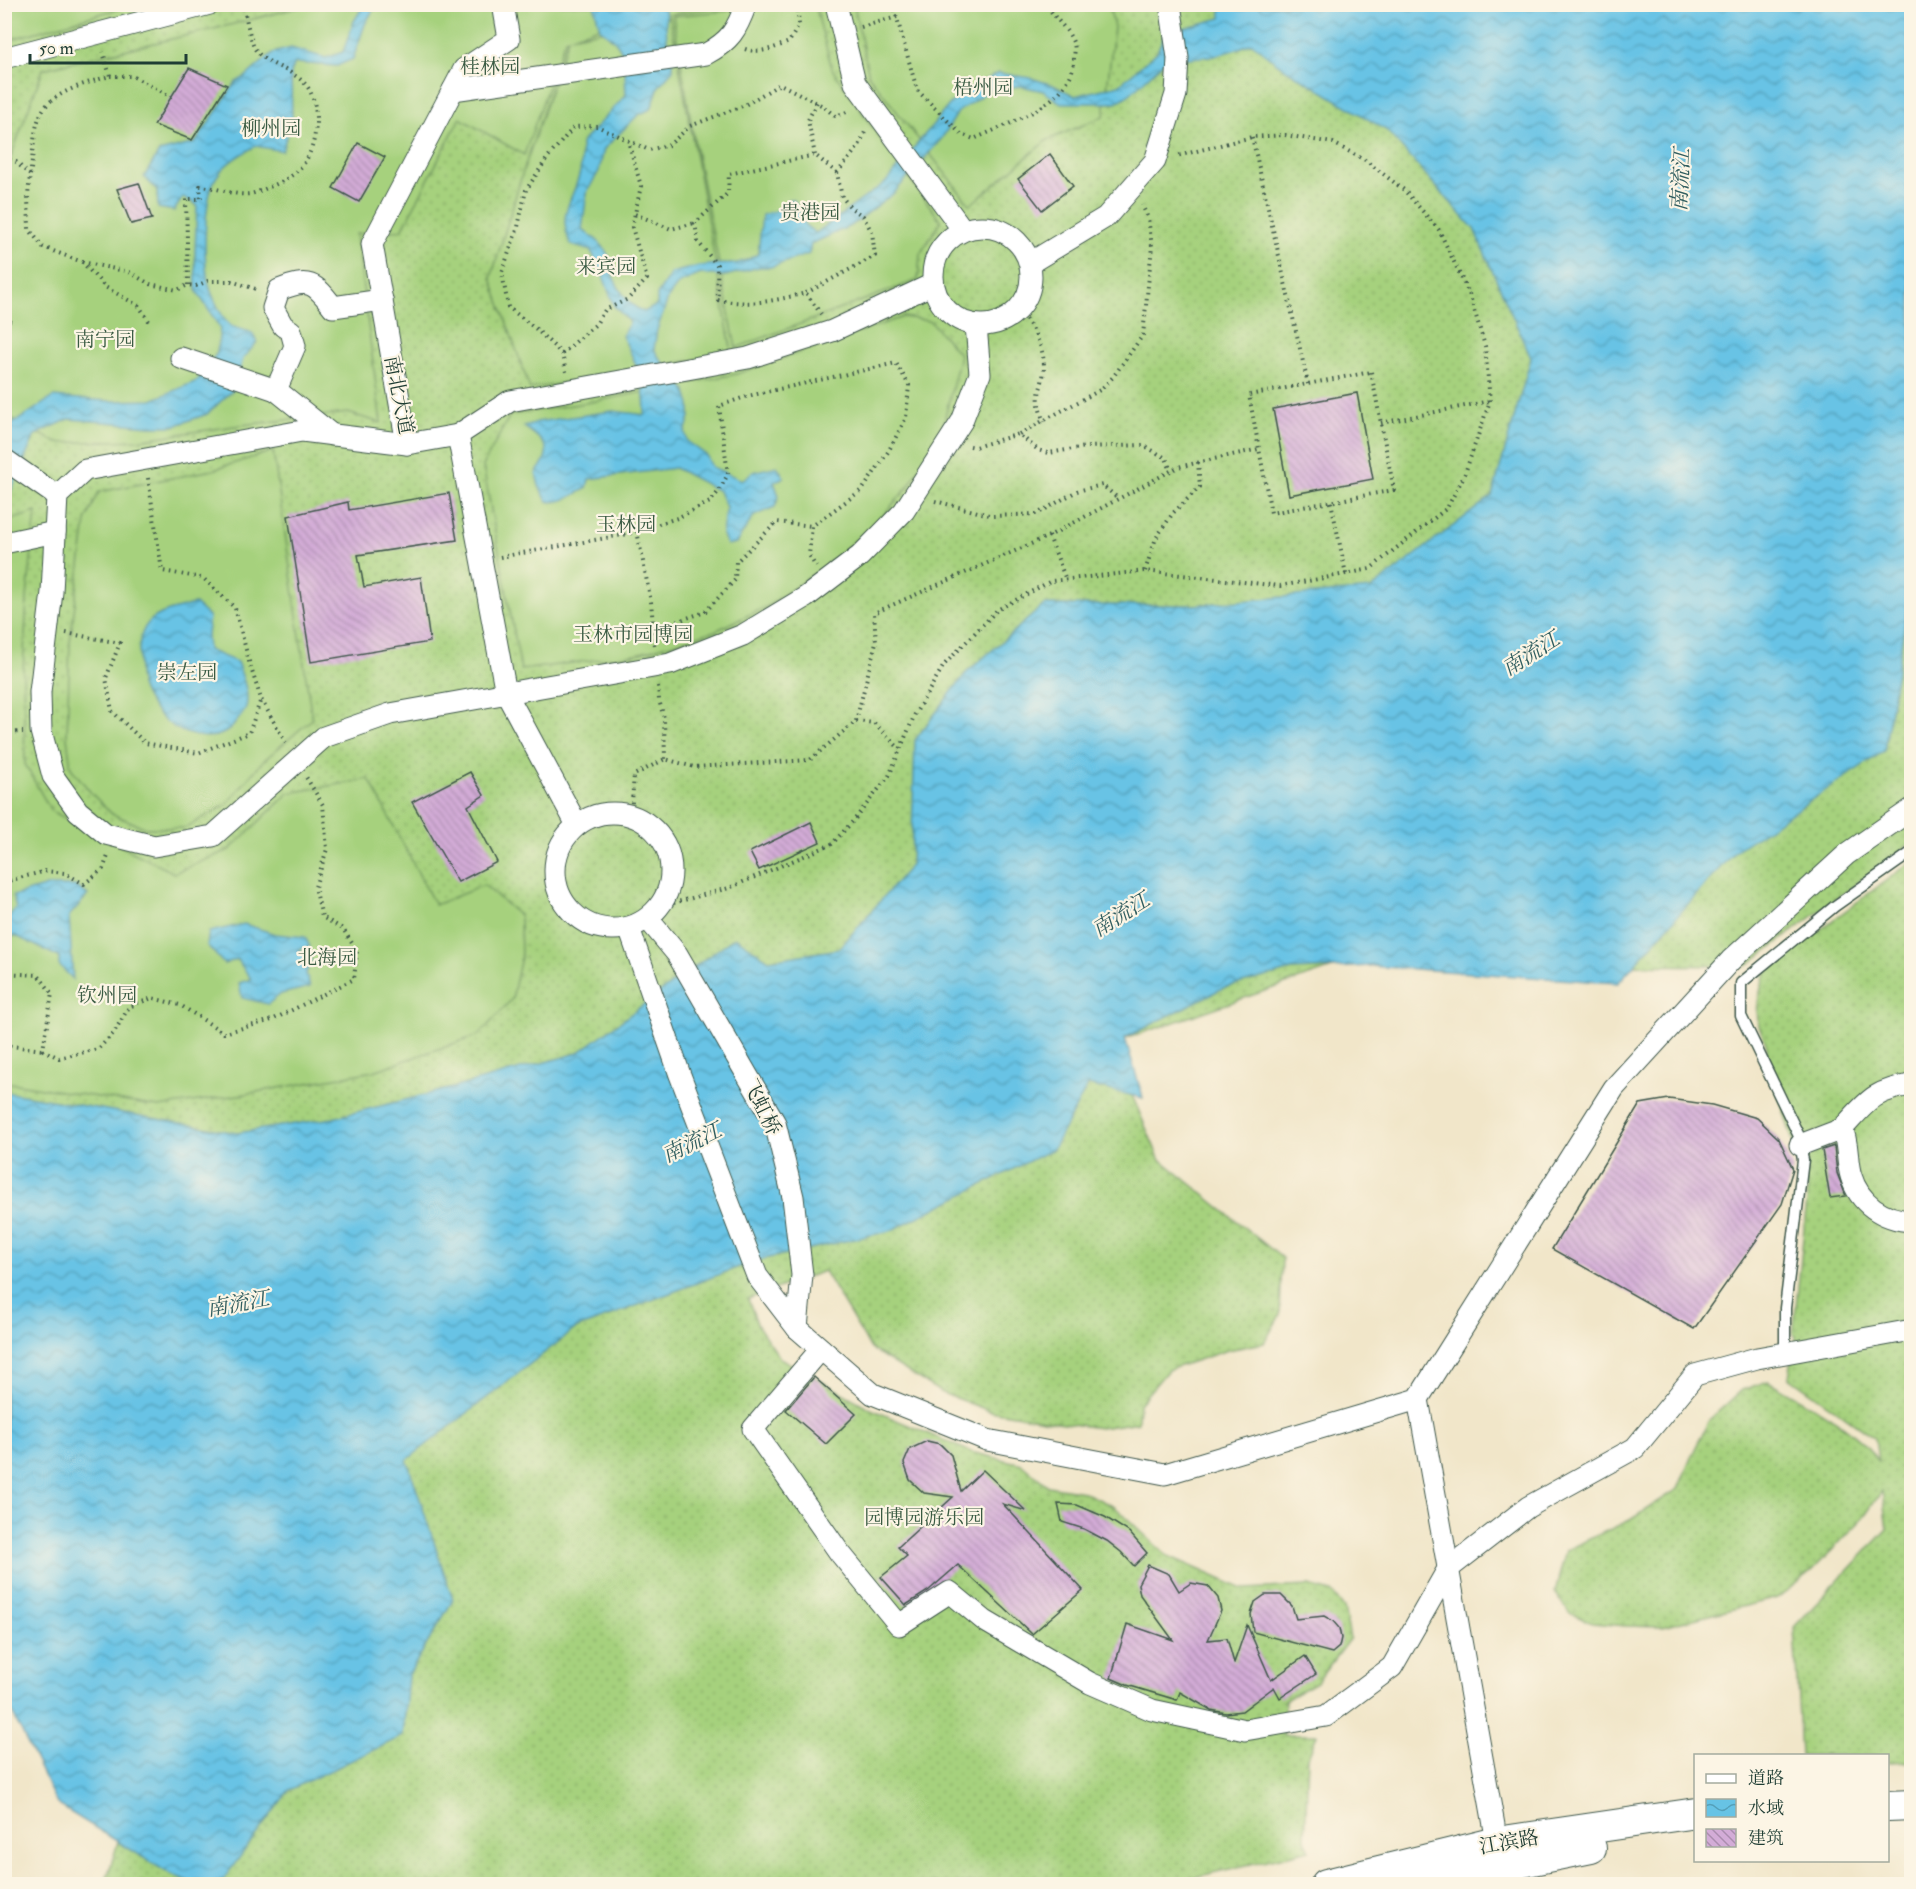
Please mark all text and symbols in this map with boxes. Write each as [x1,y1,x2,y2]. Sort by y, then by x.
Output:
scale bar [30,27,186,65]
text: 50 m [39,37,74,60]
park label: 桂林园 [460,54,520,79]
park label: 梧州园 [953,75,1013,100]
park label: 柳州园 [241,116,301,141]
water label: 南流江 [1666,145,1696,212]
park label: 贵港园 [780,200,840,225]
park label: 来宾园 [576,254,636,279]
park label: 南宁园 [75,327,135,352]
street label: 南北大道 [379,353,419,437]
park label: 玉林园 [596,512,656,537]
park label: 玉林市园博园 [573,622,693,647]
water label: 南流江 [1497,624,1567,682]
park label: 崇左园 [157,660,217,685]
water label: 南流江 [1087,885,1157,943]
park label: 北海园 [297,945,357,970]
park label: 钦州园 [77,983,137,1008]
street label: 飞虹桥 [738,1075,786,1139]
water label: 南流江 [658,1116,729,1169]
water label: 南流江 [205,1285,274,1323]
park label: 园博园游乐园 [864,1505,984,1530]
legend [1694,1754,1889,1862]
text: 道路 [1748,1767,1784,1790]
text: 水域 [1748,1797,1784,1820]
street label: 江滨路 [1477,1824,1541,1860]
text: 建筑 [1748,1827,1784,1850]

